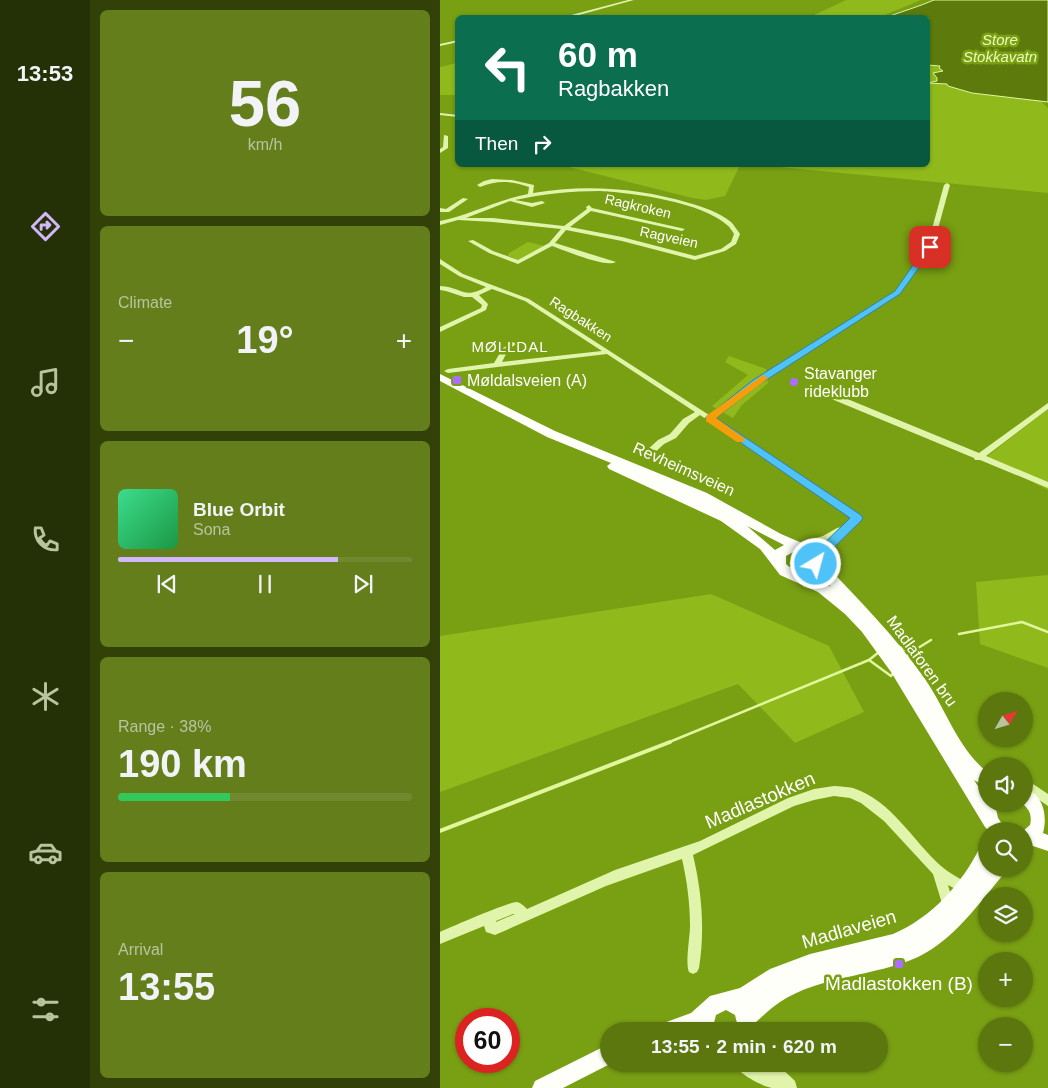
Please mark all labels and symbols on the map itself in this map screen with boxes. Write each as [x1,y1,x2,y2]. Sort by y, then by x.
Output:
water label: Store Stokkavatn [963,31,1037,65]
street label: Ragkroken [603,191,673,221]
street label: Ragveien [638,223,700,251]
pin [909,226,951,268]
street label: Ragbakken [547,293,615,345]
district label: MØLLDAL [471,338,549,355]
place label: Stavanger rideklubb [804,365,878,400]
place label: Møldalsveien (A) [467,372,587,389]
marker: Møldalsveien (A) [451,374,463,386]
marker: Stavanger rideklubb [788,376,800,388]
street label: Revheimsveien [631,439,737,499]
position arrow [789,537,841,589]
street label: Madlaforen bru [883,612,961,710]
north arrow [978,692,1032,748]
street label: Madlastokken [702,767,818,833]
street label: Madlaveien [799,906,899,952]
marker: Madlastokken (B) [893,958,905,970]
place label: Madlastokken (B) [825,973,973,994]
speed limit sign: 60 [455,1008,520,1073]

